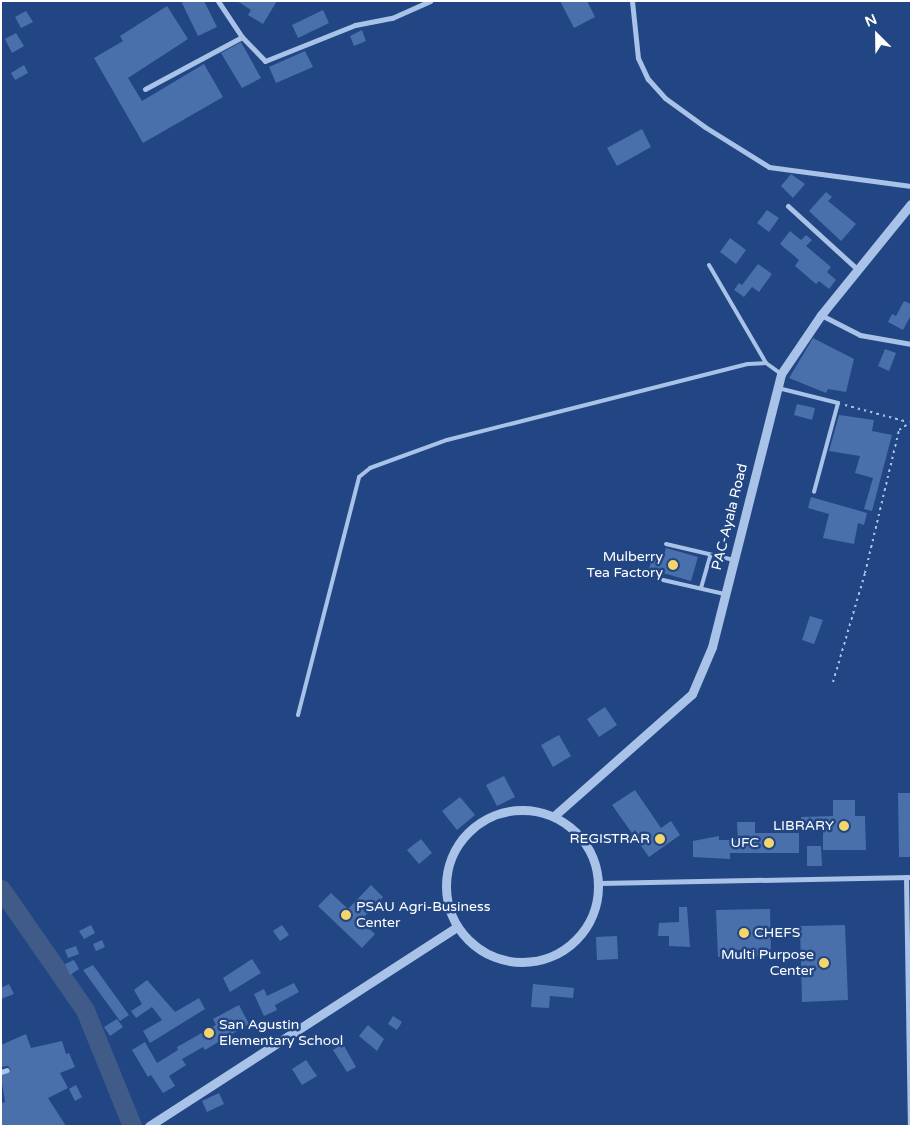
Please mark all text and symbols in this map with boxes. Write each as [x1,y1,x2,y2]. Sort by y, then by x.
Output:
north arrow [852,10,902,60]
text: N [862,11,879,31]
street label: PAC-Ayala Road [709,462,751,572]
place label: Mulberry Tea Factory [587,549,663,582]
marker: Mulberry Tea Factory [667,559,679,571]
place label: LIBRARY [773,818,834,834]
marker: LIBRARY [838,820,850,832]
place label: REGISTRAR [570,831,650,847]
marker: REGISTRAR [654,833,666,845]
place label: UFC [730,835,759,851]
marker: UFC [763,837,775,849]
place label: PSAU Agri-Business Center [356,899,490,932]
marker: PSAU Agri-Business Center [340,909,352,921]
place label: CHEFS [754,925,800,941]
marker: CHEFS [738,927,750,939]
place label: Multi Purpose Center [721,947,814,980]
marker: Multi Purpose Center [818,957,830,969]
place label: San Agustin Elementary School [219,1017,343,1050]
marker: San Agustin Elementary School [203,1027,215,1039]

